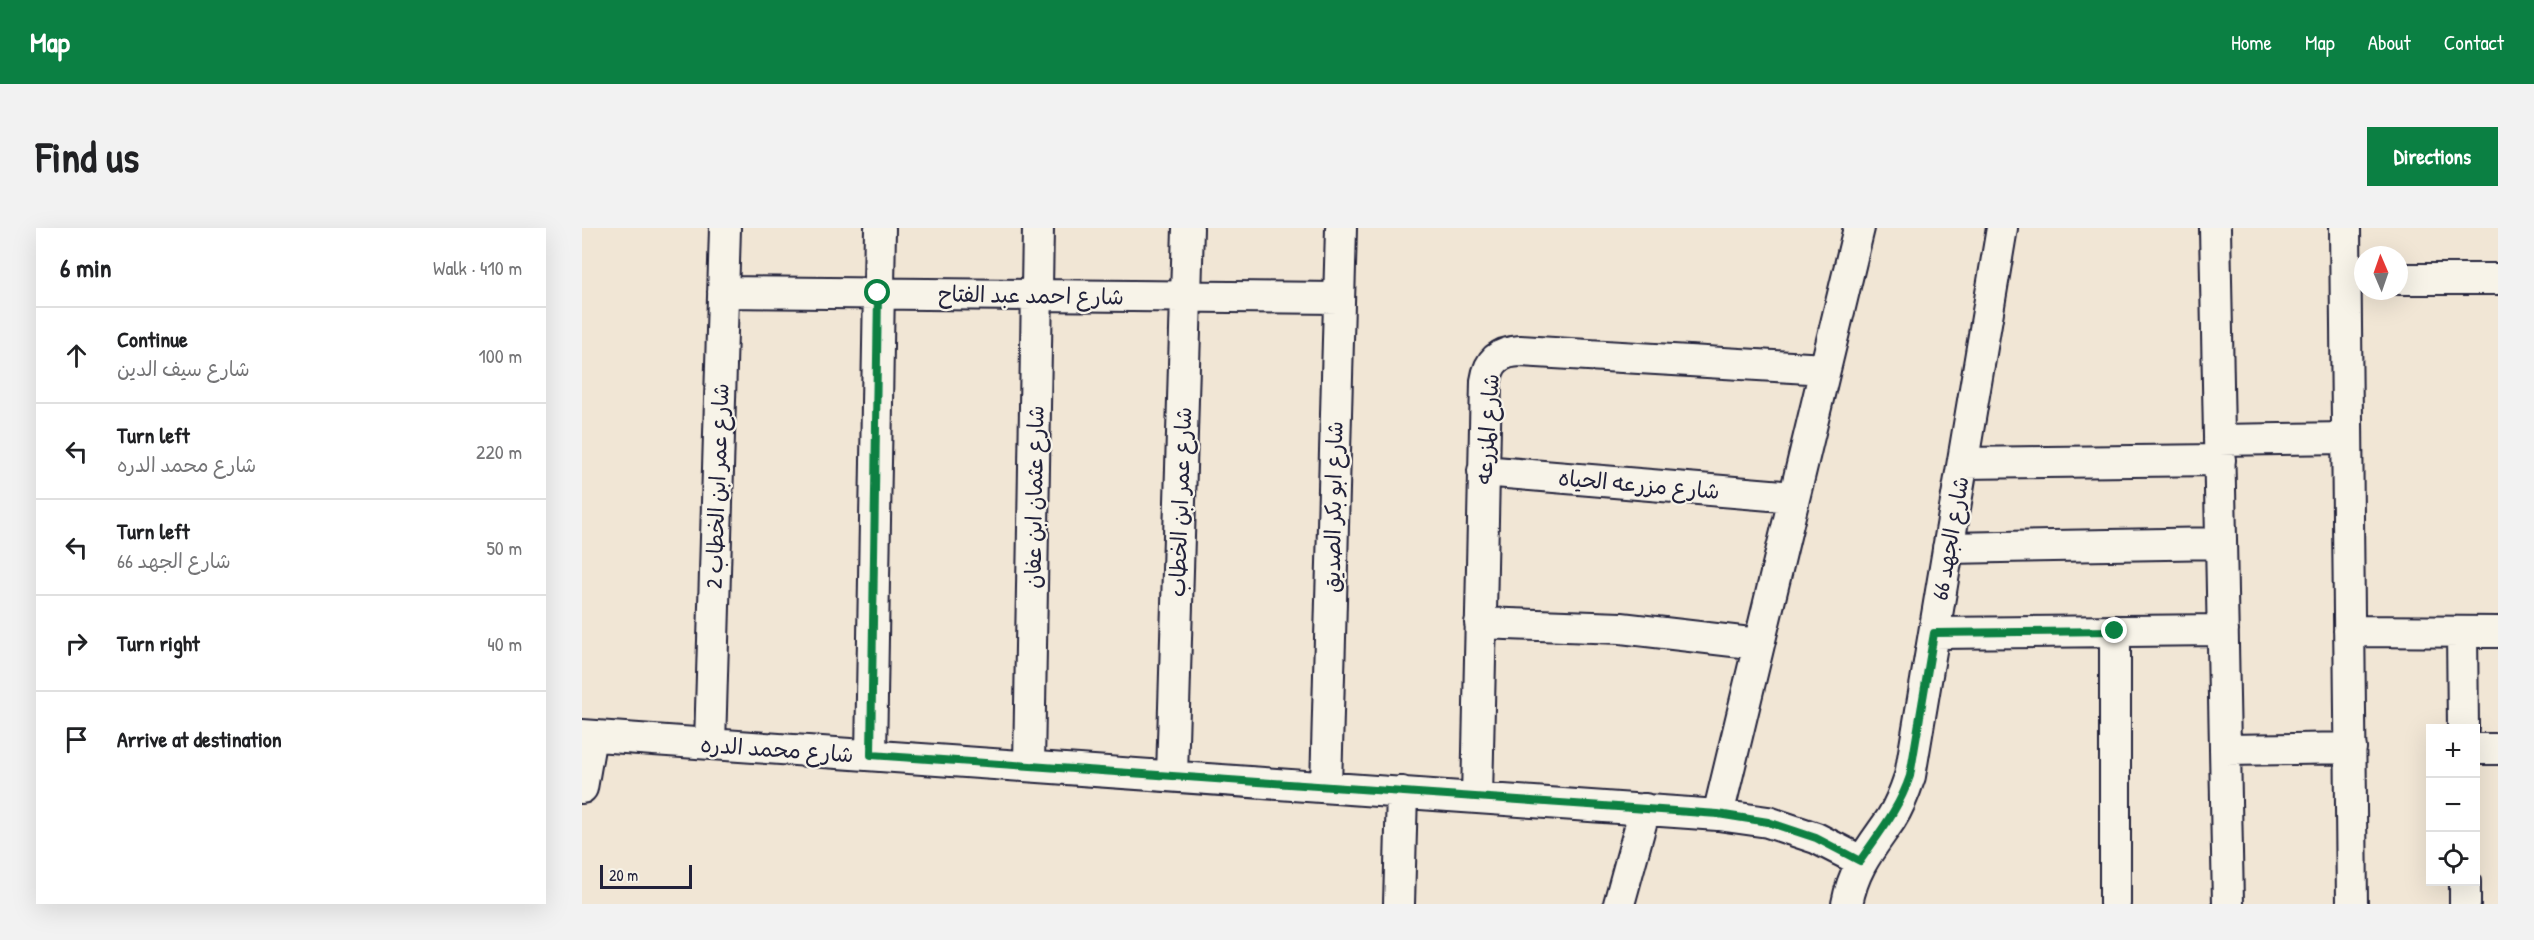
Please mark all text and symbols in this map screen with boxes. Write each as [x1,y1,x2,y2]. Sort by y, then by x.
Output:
text: Map [30,23,70,61]
text: Home [2231,28,2272,57]
text: Map [2305,28,2335,57]
text: About [2368,28,2411,57]
text: Contact [2444,28,2504,57]
button: Directions [2367,127,2498,186]
text: Find us [36,128,139,185]
north arrow [2354,246,2408,300]
text: 6 min [60,250,112,285]
text: Walk · 410 m [433,254,522,281]
street label: شارع احمد عبد الفتاح [938,278,1124,313]
route start [864,279,890,305]
text: Continue [117,324,188,354]
icon: ahead [60,339,93,372]
text: 100 m [479,342,522,369]
text: شارع سيف الدين [117,355,250,382]
street label: شارع المزرعه [1468,373,1507,485]
street label: شارع عمر ابن الخطاب 2 [698,383,737,589]
street label: شارع عثمان ابن عفان [1017,405,1052,589]
street label: شارع عمر ابن الخطاب [1162,406,1199,598]
text: Turn left [117,420,190,450]
street label: شارع ابو بكر الصديق [1317,421,1350,593]
icon: left [60,435,93,468]
text: 220 m [476,438,522,465]
text: شارع محمد الدره [117,451,256,478]
street label: شارع مزرعه الحياه [1557,462,1721,507]
street label: شارع الجهد 66 [1924,474,1977,602]
text: Turn left [117,516,190,546]
icon: left [60,531,93,564]
text: 50 m [486,534,522,561]
text: شارع الجهد 66 [117,547,231,574]
route end [2101,617,2127,643]
icon: right [60,627,93,660]
text: Turn right [117,628,200,658]
text: 40 m [487,630,522,657]
icon: arrive [60,723,93,756]
text: Arrive at destination [117,724,282,754]
map controls [2426,724,2480,886]
button: + [2426,724,2480,778]
street label: شارع محمد الدره [699,729,855,770]
button: − [2426,778,2480,832]
button: locate [2426,832,2480,886]
scale bar [600,862,692,890]
text: 20 m [609,864,638,886]

